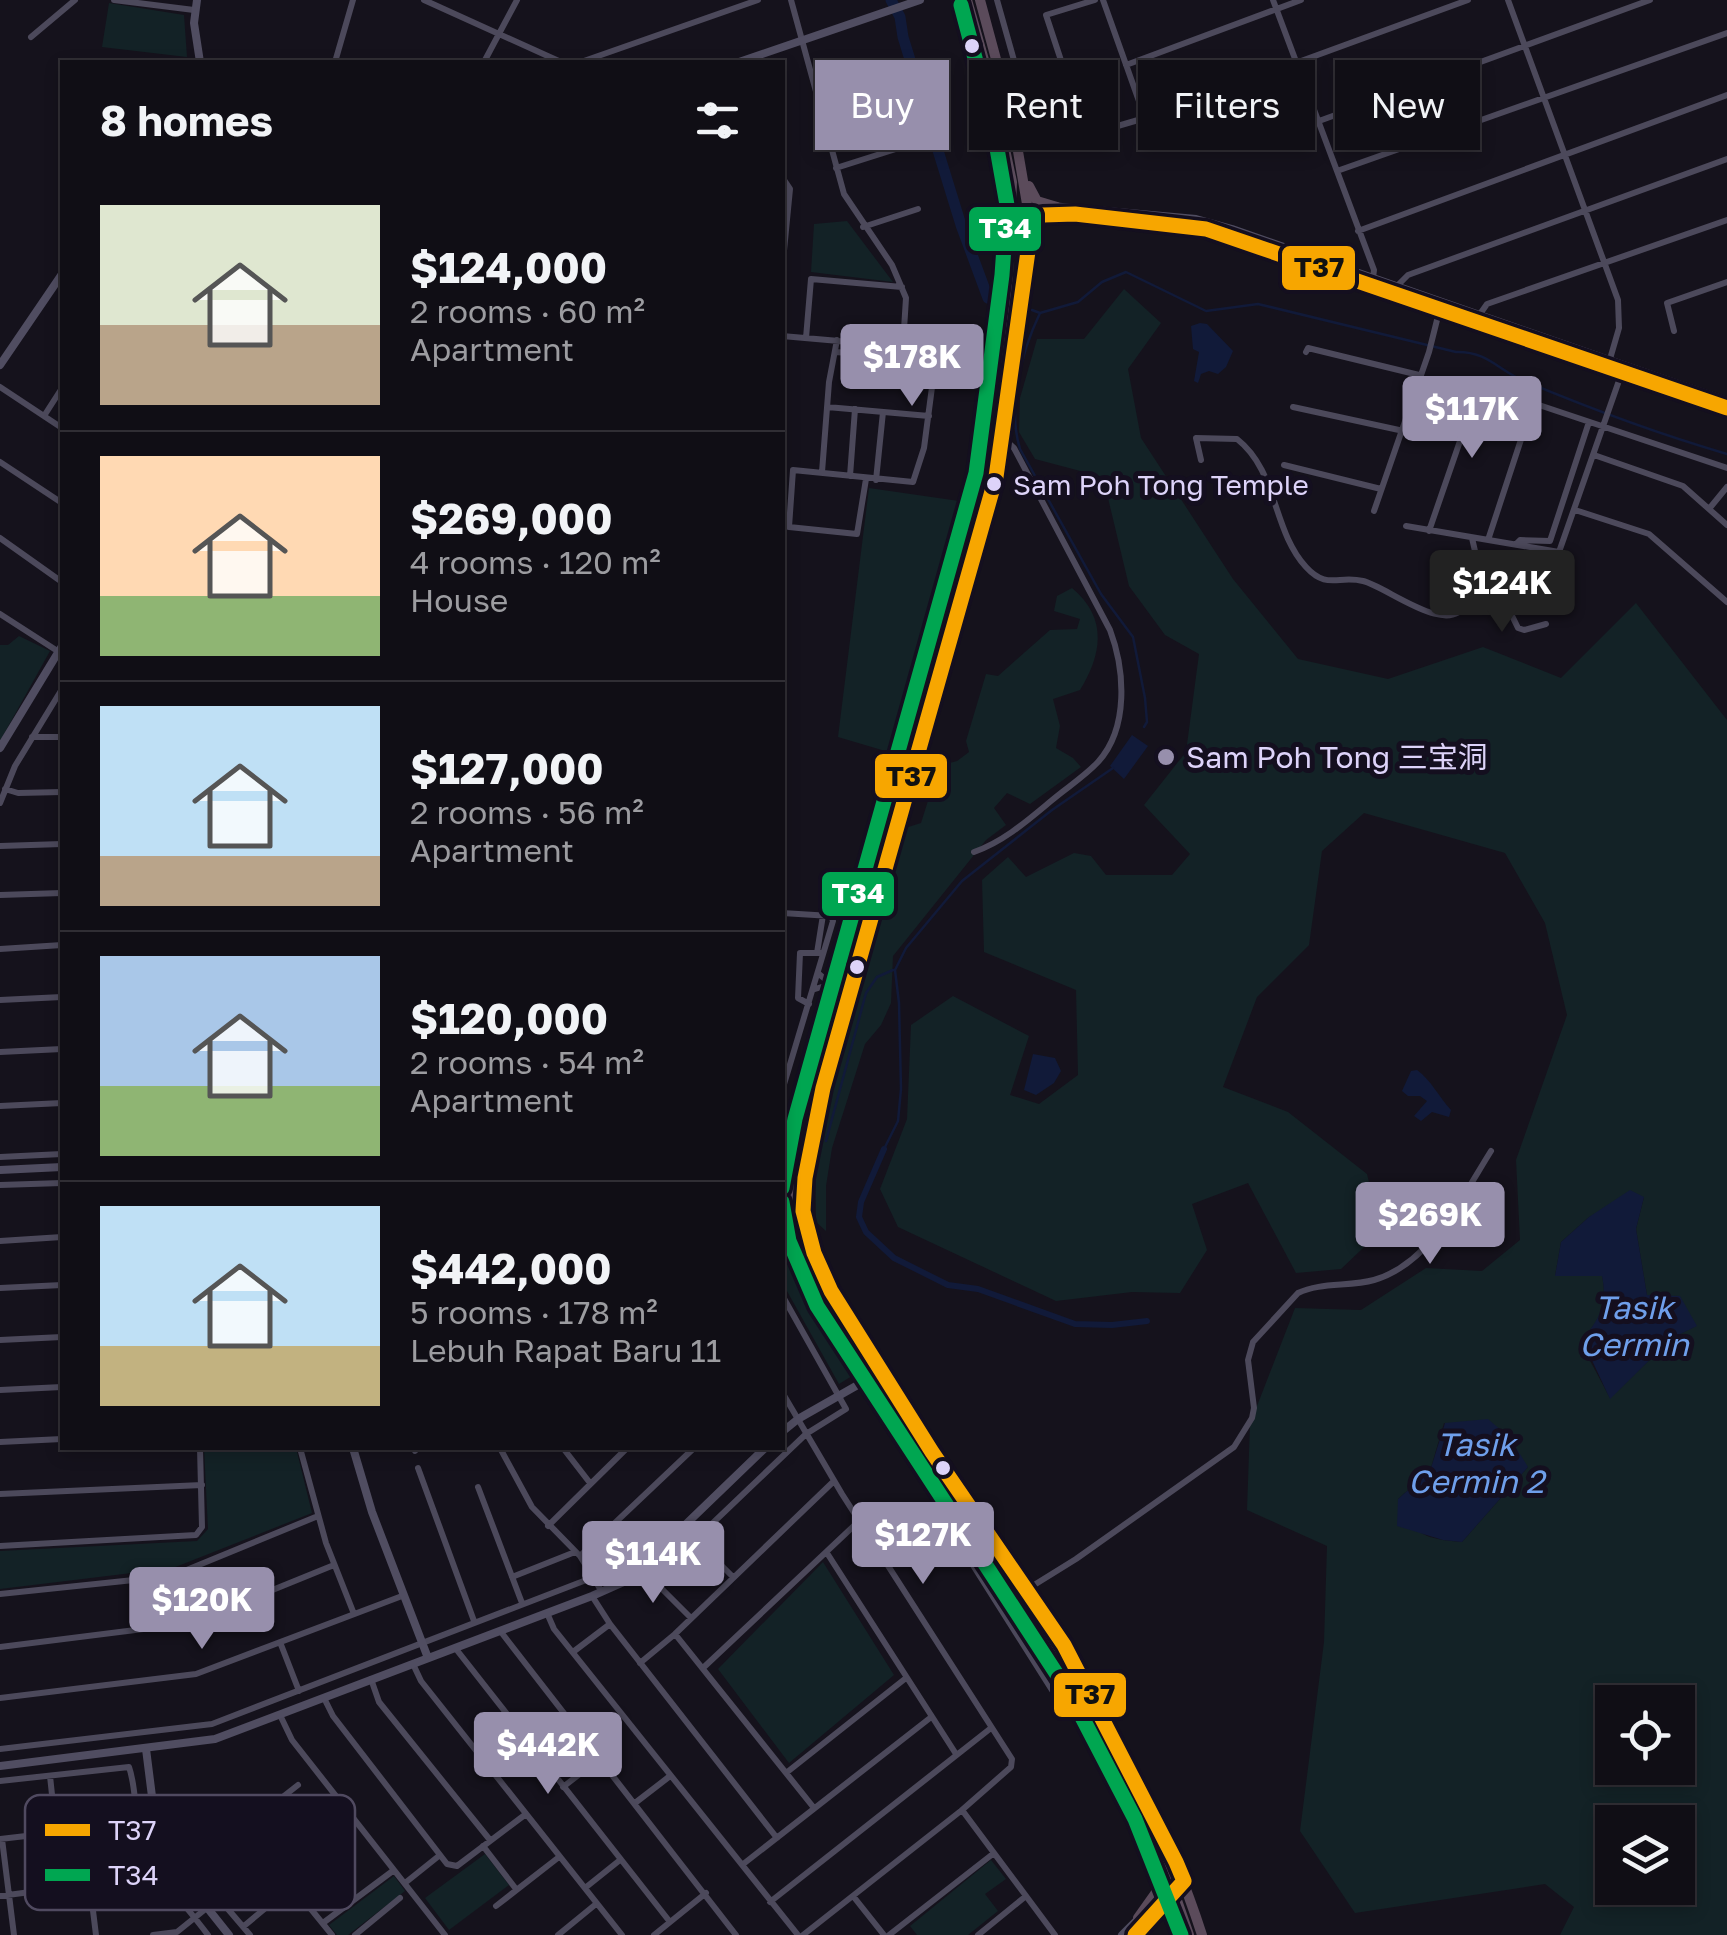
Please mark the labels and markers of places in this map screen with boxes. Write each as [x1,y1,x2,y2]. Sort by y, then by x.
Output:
unlabelled marker [962,36,982,56]
pin: $178K [842,324,982,409]
pin: $117K [1402,376,1542,461]
place label: Sam Poh Tong Temple [1013,468,1309,501]
marker: Sam Poh Tong Temple [984,474,1004,494]
pin: $124K [1432,550,1572,635]
place label: Sam Poh Tong 三宝洞 [1186,739,1488,775]
marker: Sam Poh Tong 三宝洞 [1155,746,1177,768]
unlabelled marker [847,957,867,977]
pin: $269K [1360,1182,1500,1267]
unlabelled marker [933,1458,953,1478]
pin: $127K [853,1502,993,1587]
pin: $114K [583,1521,723,1606]
pin: $120K [132,1567,272,1652]
pin: $442K [478,1712,618,1797]

